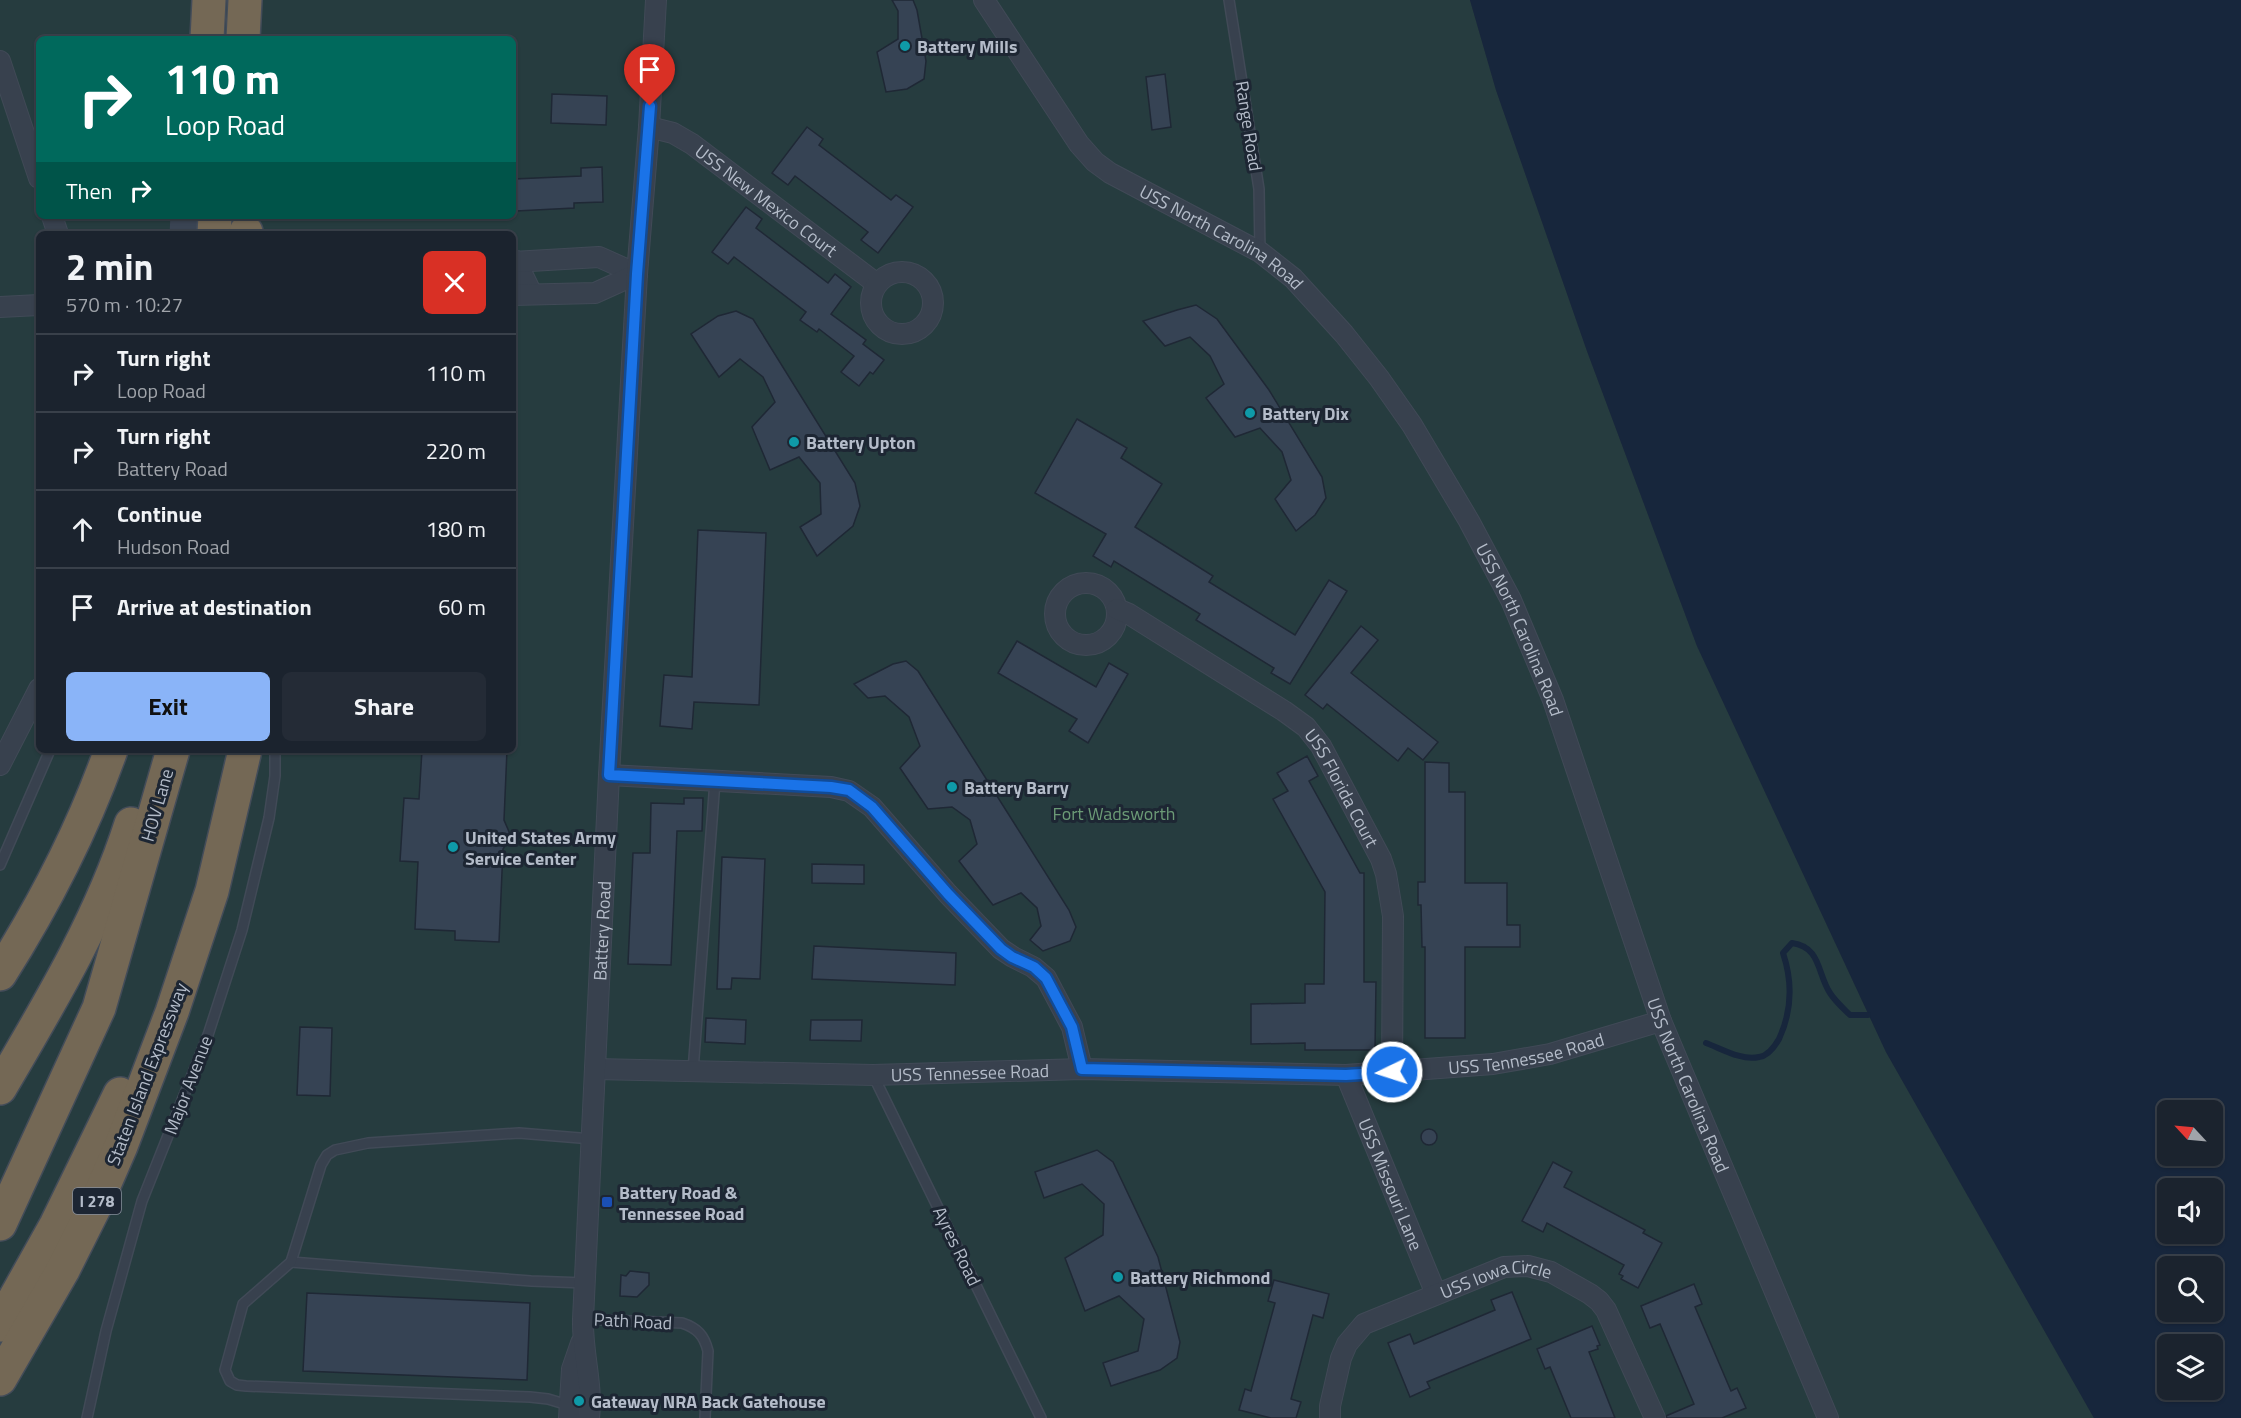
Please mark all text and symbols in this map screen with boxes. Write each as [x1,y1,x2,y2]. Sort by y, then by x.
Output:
place label: Battery Mills [917,33,1017,60]
marker: Battery Mills [898,39,912,53]
pin [624,44,675,106]
text: 110 m [165,46,280,110]
icon: arrive [633,53,666,86]
icon: right [66,60,144,138]
street label: Range Road [1229,79,1269,173]
text: Loop Road [165,104,285,145]
street label: USS New Mexico Court [689,137,844,264]
text: Then [66,174,112,208]
icon: right [124,174,157,207]
street label: USS North Carolina Road [1135,177,1310,295]
text: 2 min [66,239,153,294]
button: close [423,251,486,314]
text: 570 m · 10:27 [66,289,183,320]
text: Turn right [117,341,211,375]
text: 110 m [426,356,486,390]
icon: right [66,357,99,390]
text: Loop Road [117,375,206,406]
place label: Battery Dix [1262,400,1349,427]
marker: Battery Dix [1243,406,1257,420]
text: Turn right [117,419,211,453]
place label: Battery Upton [806,429,916,456]
text: 220 m [426,434,486,468]
icon: right [66,435,99,468]
marker: Battery Upton [787,435,801,449]
text: Battery Road [117,453,228,484]
text: Continue [117,497,202,531]
text: 180 m [426,512,486,546]
icon: ahead [66,513,99,546]
text: Hudson Road [117,531,230,562]
street label: USS North Carolina Road [1470,538,1571,719]
text: Arrive at destination [117,590,312,624]
text: 60 m [438,590,486,624]
icon: arrive [66,591,99,624]
button: Exit [66,672,270,741]
button: Share [282,672,486,741]
street label: USS Florida Court [1298,722,1386,853]
street label: HOV Lane [134,765,180,845]
place label: Battery Barry [964,774,1069,801]
marker: Battery Barry [945,780,959,794]
park label: Fort Wadsworth [1052,800,1176,827]
place label: United States Army Service Center [465,824,616,872]
marker: United States Army Service Center [446,840,460,854]
street label: Battery Road [586,880,617,981]
street label: Staten Island Expressway [100,978,194,1169]
street label: USS North Carolina Road [1641,994,1737,1177]
street label: USS Tennessee Road [1447,1025,1607,1081]
street label: Major Avenue [157,1032,219,1138]
position arrow [1360,1040,1424,1104]
street label: USS Tennessee Road [890,1056,1049,1088]
north arrow [2157,1100,2223,1166]
map controls [2157,1100,2223,1400]
street label: USS Missouri Lane [1352,1114,1430,1254]
button: sound [2157,1178,2223,1244]
place label: Battery Road & Tennessee Road [619,1179,744,1227]
road number: I 278 [73,1188,121,1214]
marker: Battery Road & Tennessee Road [600,1195,614,1209]
street label: Ayres Road [926,1202,988,1290]
street label: USS Iowa Circle [1436,1252,1555,1305]
button: search [2157,1256,2223,1322]
place label: Battery Richmond [1130,1264,1270,1291]
marker: Battery Richmond [1111,1270,1125,1284]
street label: Path Road [593,1305,673,1337]
button: layers [2157,1334,2223,1400]
place label: Gateway NRA Back Gatehouse [591,1388,826,1415]
marker: Gateway NRA Back Gatehouse [572,1394,586,1408]

